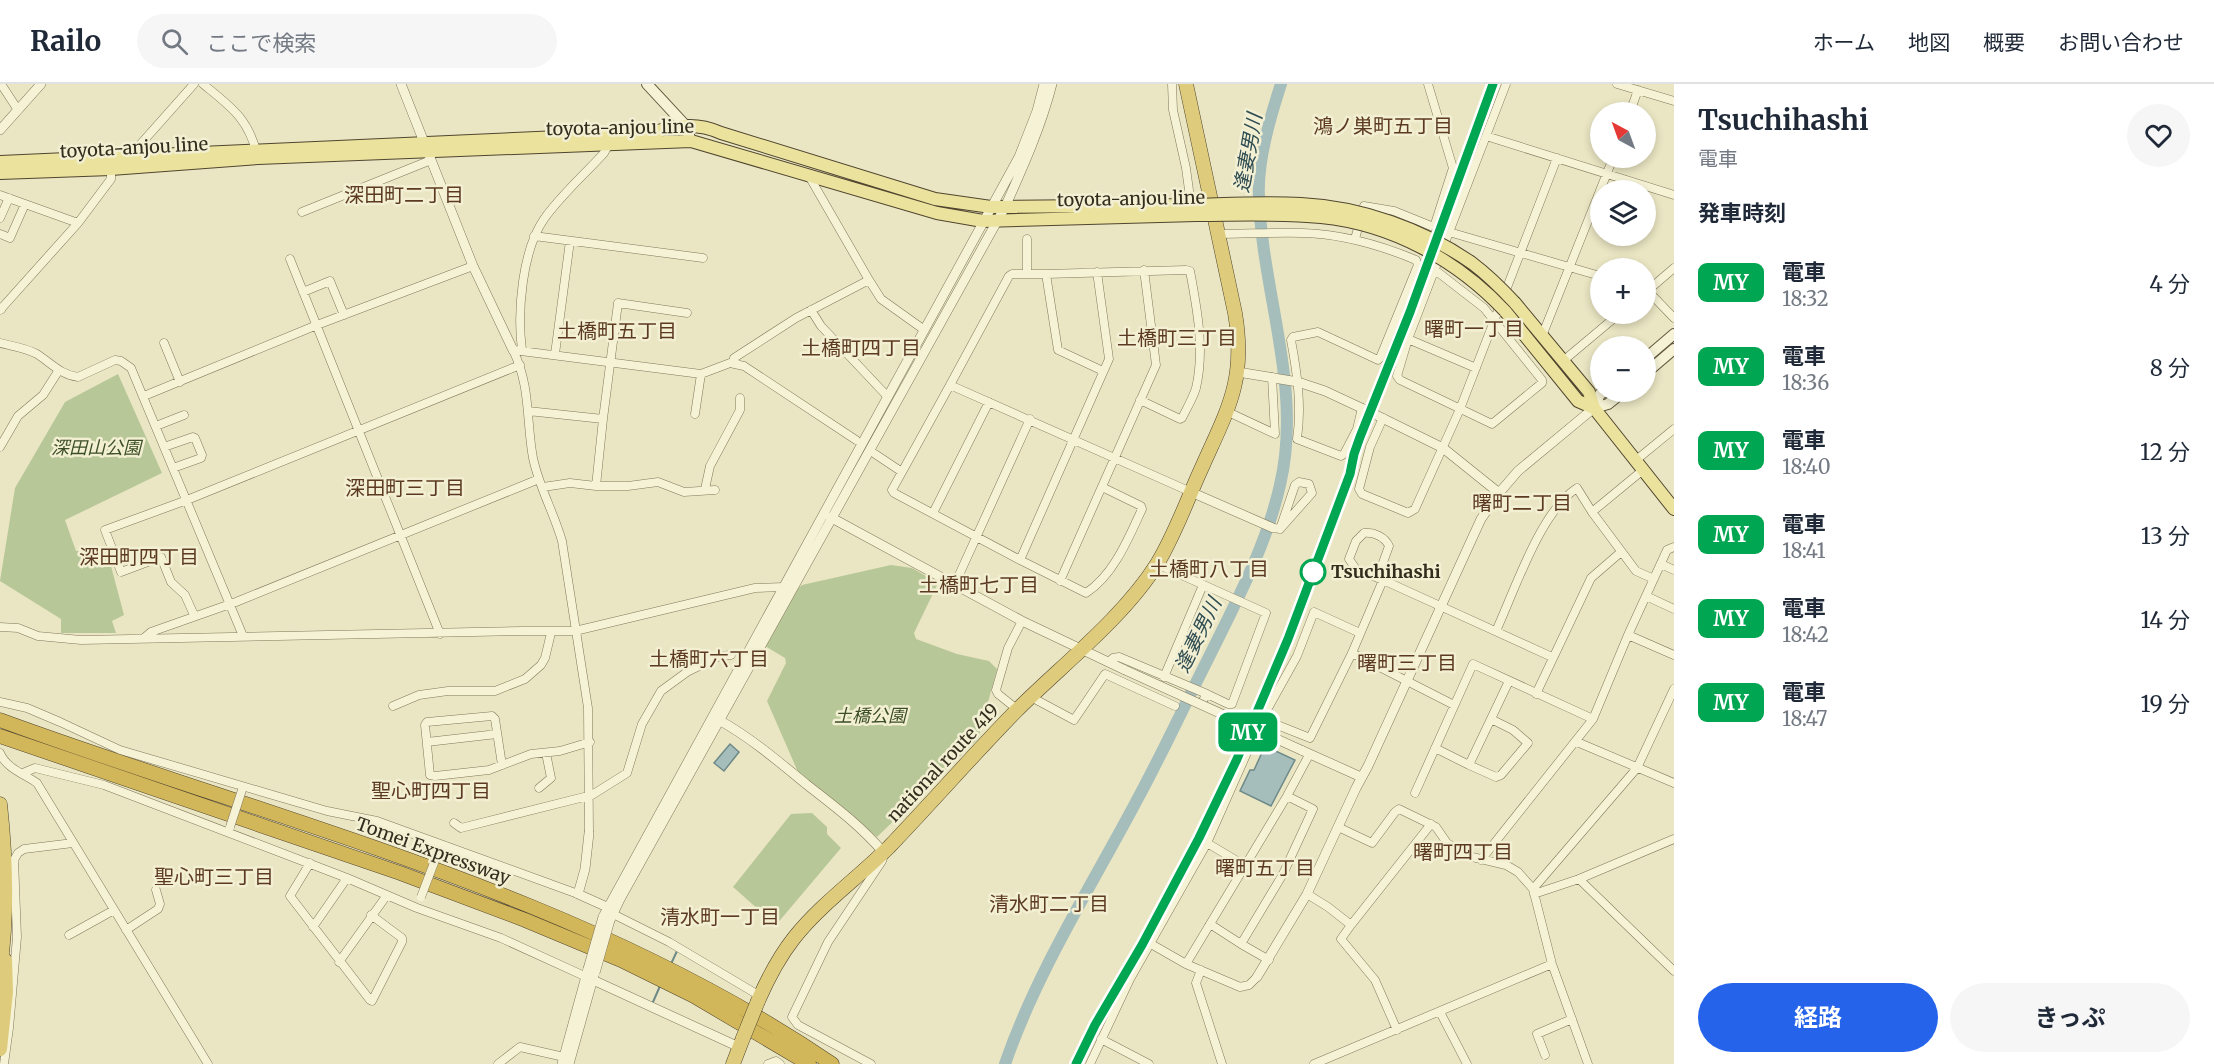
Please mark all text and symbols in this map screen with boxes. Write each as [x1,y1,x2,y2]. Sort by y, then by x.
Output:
search box [137,14,557,68]
text: Railo [30,23,101,59]
icon: search [158,25,191,58]
text: ここで検索 [206,29,316,57]
text: ホーム [1813,29,1875,56]
text: 地図 [1908,29,1950,56]
text: 概要 [1983,29,2025,56]
text: お問い合わせ [2058,29,2184,56]
north arrow [1590,102,1656,168]
map controls [1590,102,1656,402]
text: Tsuchihashi [1698,102,1868,138]
button: heart [2127,104,2190,167]
water label: 逢妻男川 [1228,109,1267,194]
district label: 鴻ノ巣町五丁目 [1313,113,1453,138]
street label: toyota-anjou line [546,115,694,140]
street label: toyota-anjou line [59,132,209,163]
text: 電車 [1698,146,1738,171]
button: layers [1590,180,1656,246]
district label: 深田町二丁目 [344,182,464,207]
street label: toyota-anjou line [1057,186,1205,211]
text: 発車時刻 [1698,199,1786,227]
button: + [1590,258,1656,324]
text: 電車 [1782,258,1826,286]
text: MY [1713,269,1749,296]
text: 4 分 [2149,270,2190,298]
text: 18:32 [1782,286,1829,311]
district label: 曙町一丁目 [1424,316,1524,341]
district label: 土橋町五丁目 [557,318,677,343]
district label: 土橋町三丁目 [1117,325,1237,350]
district label: 土橋町四丁目 [801,335,921,360]
button: − [1590,336,1656,402]
text: 電車 [1782,342,1826,370]
text: MY [1713,353,1749,380]
text: 8 分 [2150,354,2190,382]
text: 18:36 [1782,370,1829,395]
text: 電車 [1782,426,1826,454]
park label: 深田山公園 [51,436,144,459]
text: MY [1713,437,1749,464]
text: 12 分 [2140,438,2190,466]
text: 18:40 [1782,454,1831,479]
district label: 深田町三丁目 [345,475,465,500]
district label: 曙町二丁目 [1472,490,1572,515]
text: 電車 [1782,510,1826,538]
text: MY [1713,521,1749,548]
text: 13 分 [2141,522,2190,550]
text: 18:41 [1782,538,1826,563]
district label: 深田町四丁目 [79,544,199,569]
district label: 土橋町八丁目 [1149,556,1269,581]
marker: Tsuchihashi [1300,559,1326,585]
place label: Tsuchihashi [1331,560,1441,583]
district label: 土橋町七丁目 [919,572,1039,597]
water label: 逢妻男川 [1169,592,1227,676]
text: 電車 [1782,594,1826,622]
text: MY [1713,605,1749,632]
text: 14 分 [2141,606,2190,634]
text: 18:42 [1782,622,1829,647]
district label: 土橋町六丁目 [649,646,769,671]
district label: 曙町三丁目 [1357,650,1457,675]
text: 電車 [1782,678,1826,706]
text: MY [1713,689,1749,716]
text: 19 分 [2141,690,2190,718]
street label: national route 419 [882,699,1004,827]
park label: 土橋公園 [834,704,909,727]
text: 18:47 [1782,706,1827,731]
line badge: MY [1221,712,1275,752]
text: MY [1230,719,1266,746]
district label: 聖心町四丁目 [371,778,491,803]
street label: Tomei Expressway [353,812,514,889]
district label: 曙町四丁目 [1413,839,1513,864]
district label: 曙町五丁目 [1215,855,1315,880]
district label: 聖心町三丁目 [154,864,274,889]
district label: 清水町二丁目 [989,891,1109,916]
district label: 清水町一丁目 [660,904,780,929]
button: 経路 [1698,983,1938,1052]
button: きっぷ [1950,983,2190,1052]

